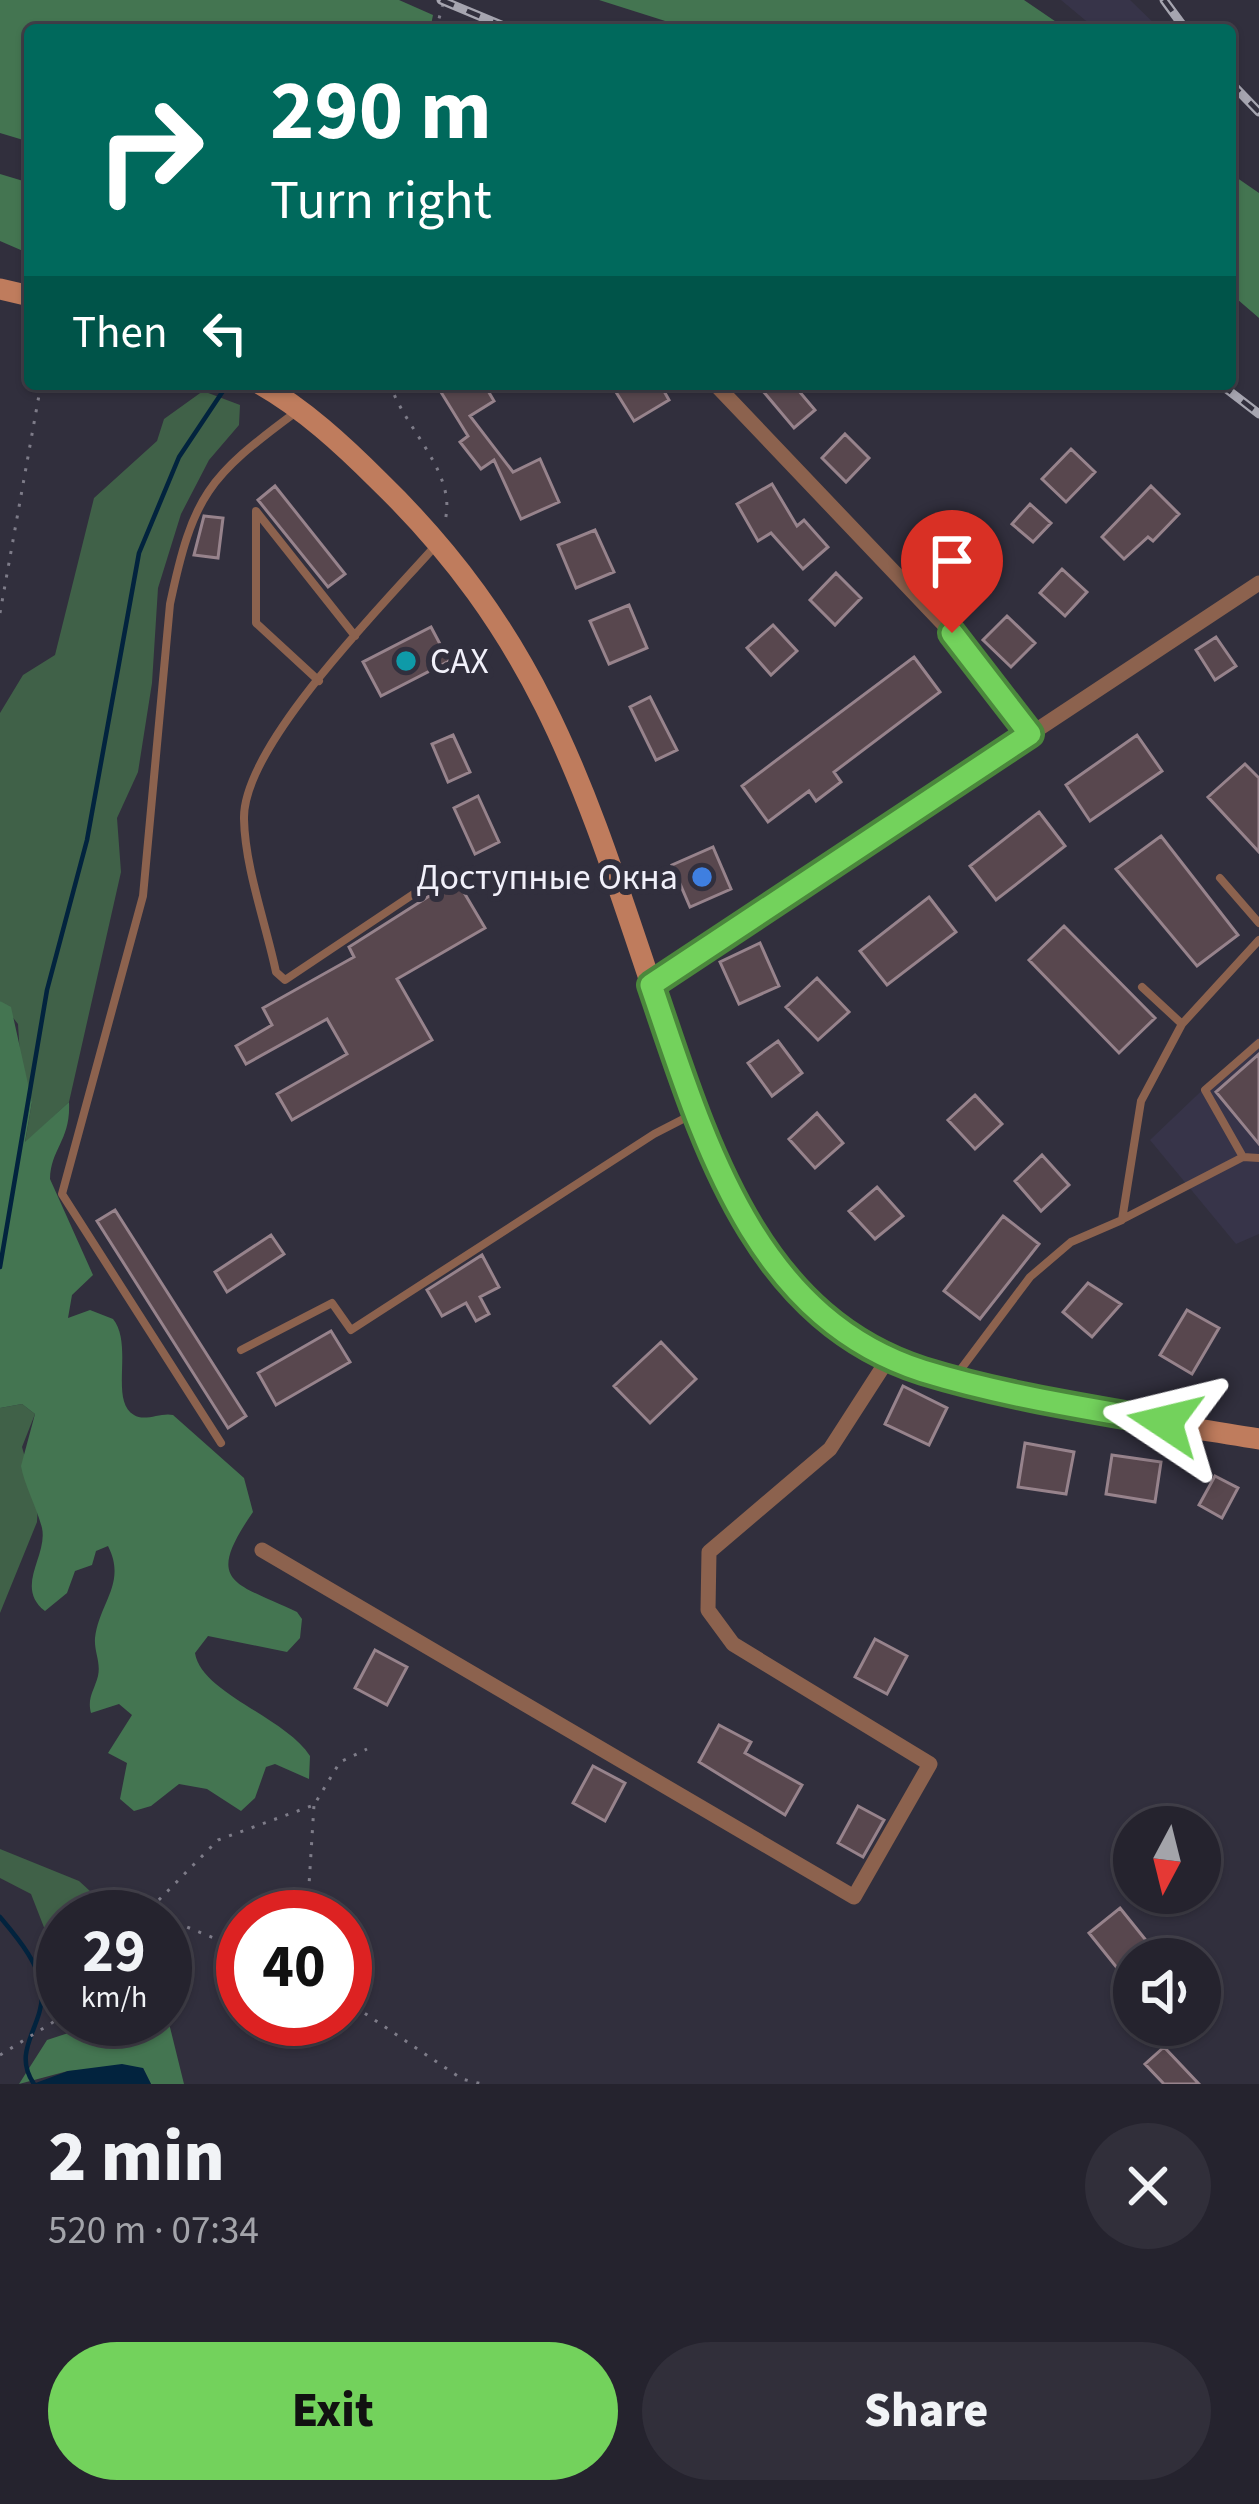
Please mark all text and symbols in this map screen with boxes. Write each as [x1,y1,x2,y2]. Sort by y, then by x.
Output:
text: 290 m [270,52,492,172]
icon: right [72,72,228,228]
text: Turn right [270,163,492,240]
icon: left [192,300,258,366]
text: Then [72,301,168,365]
pin [901,510,1003,633]
icon: arrive [919,528,985,594]
place label: САХ [430,636,489,687]
marker: САХ [393,648,419,674]
place label: Доступные Окна [416,852,678,903]
marker: Доступные Окна [689,864,715,890]
position arrow [1102,1359,1228,1485]
north arrow [1113,1806,1221,1914]
map controls [1113,1806,1221,2046]
speed limit sign: 40 [216,1890,372,2046]
text: 29 [82,1910,146,1995]
button: sound [1113,1938,1221,2046]
text: km/h [81,1976,147,2019]
text: 2 min [48,2106,225,2209]
button: close [1085,2123,1211,2249]
text: 520 m · 07:34 [48,2203,259,2259]
button: Exit [48,2342,618,2480]
button: Share [642,2342,1211,2480]

